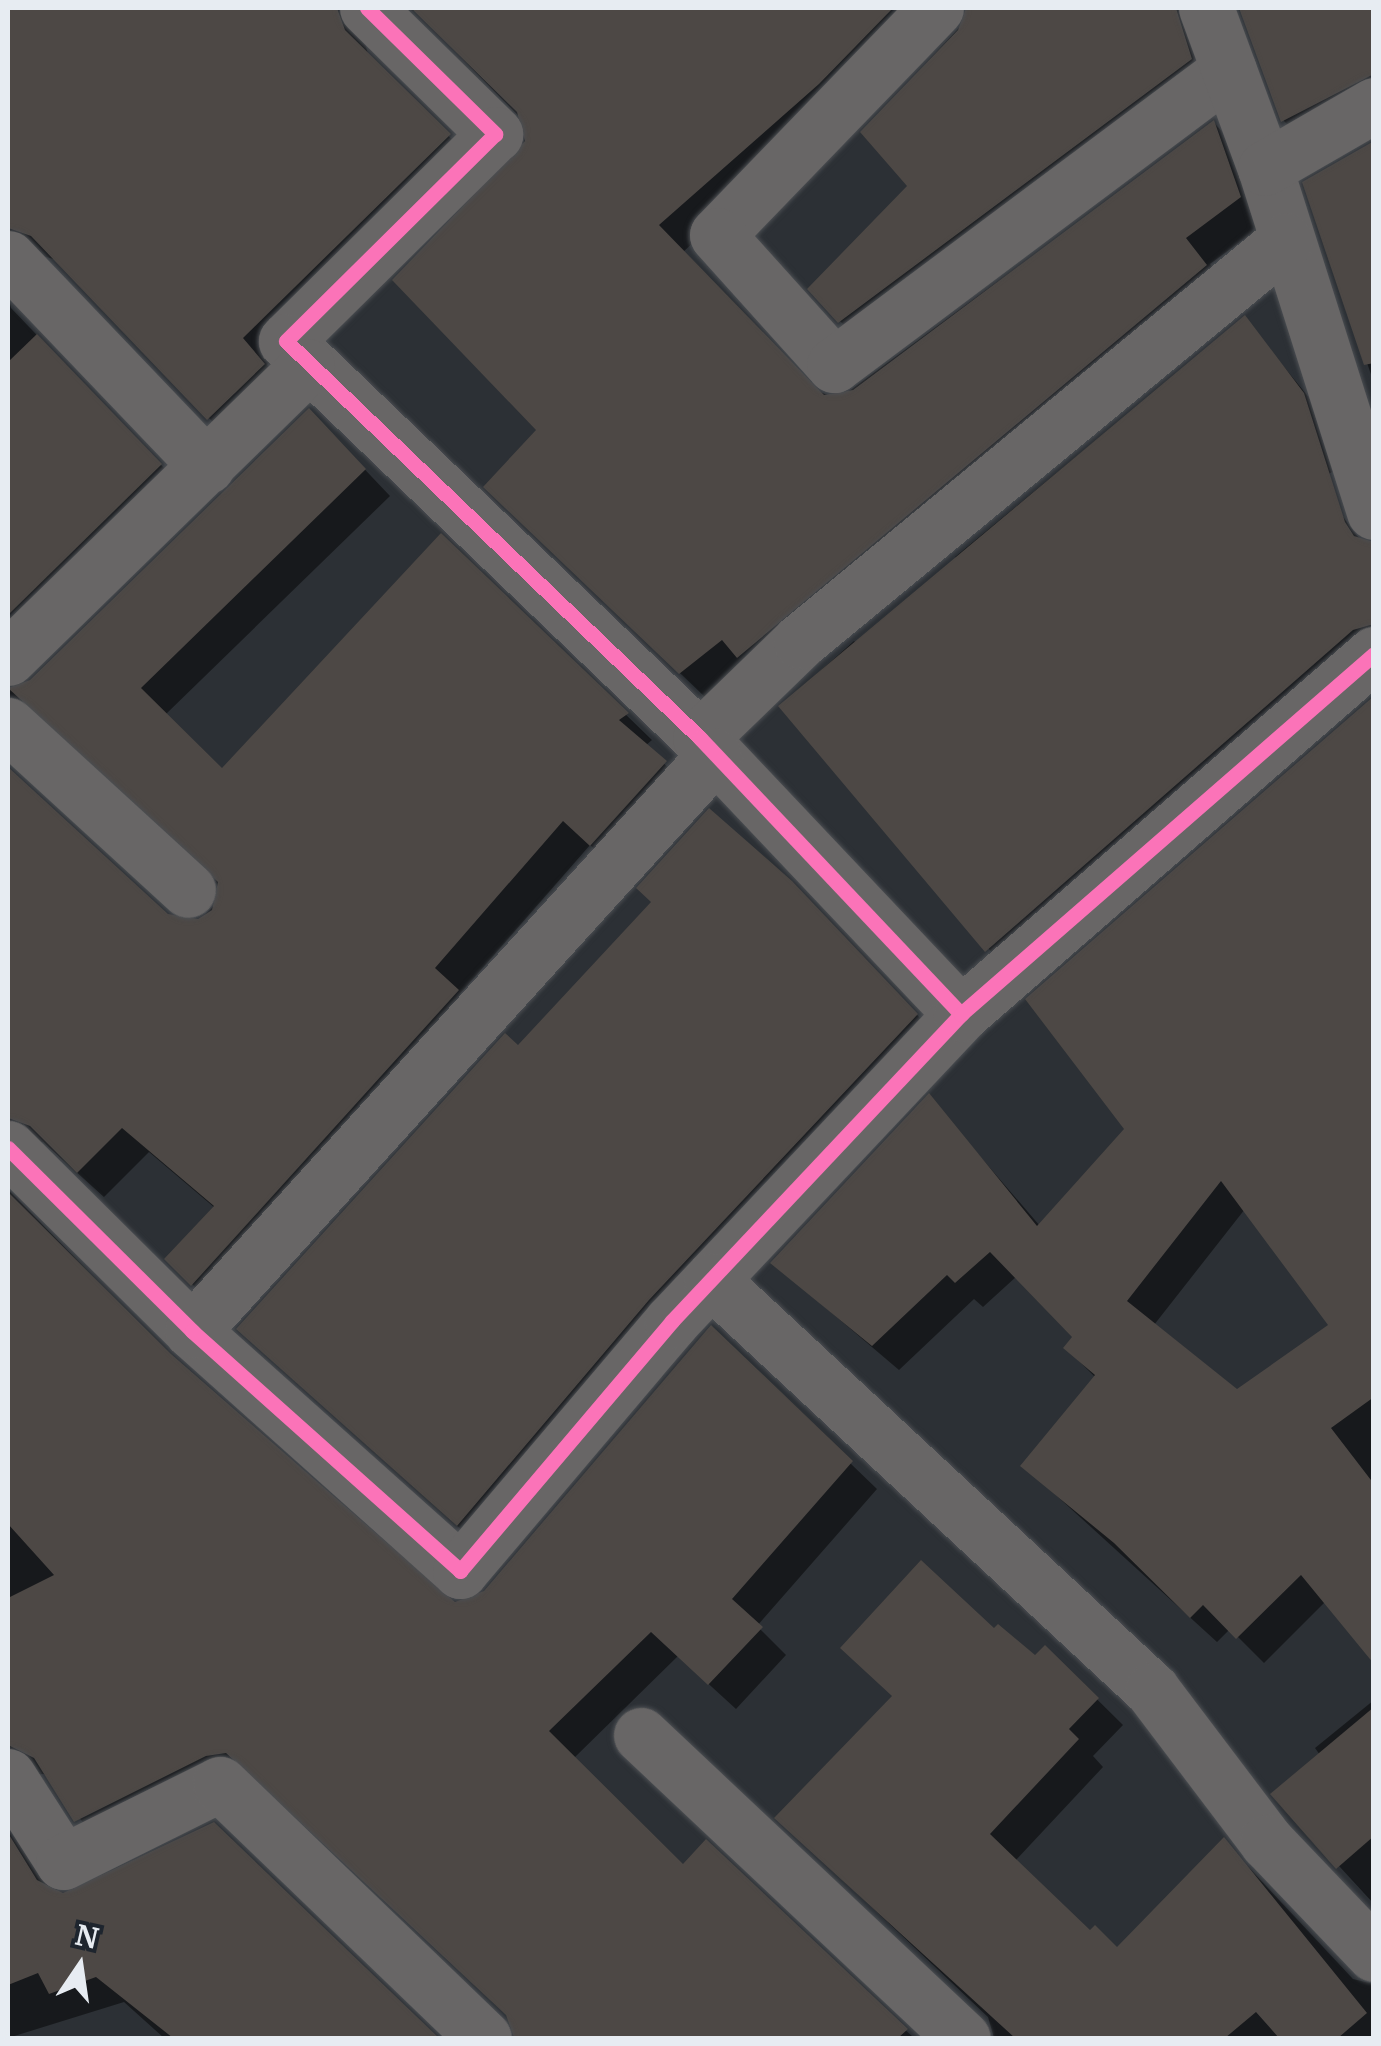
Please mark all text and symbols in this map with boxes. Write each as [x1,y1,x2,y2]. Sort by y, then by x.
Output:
north arrow [30,1916,130,2016]
text: N [72,1917,102,1957]

